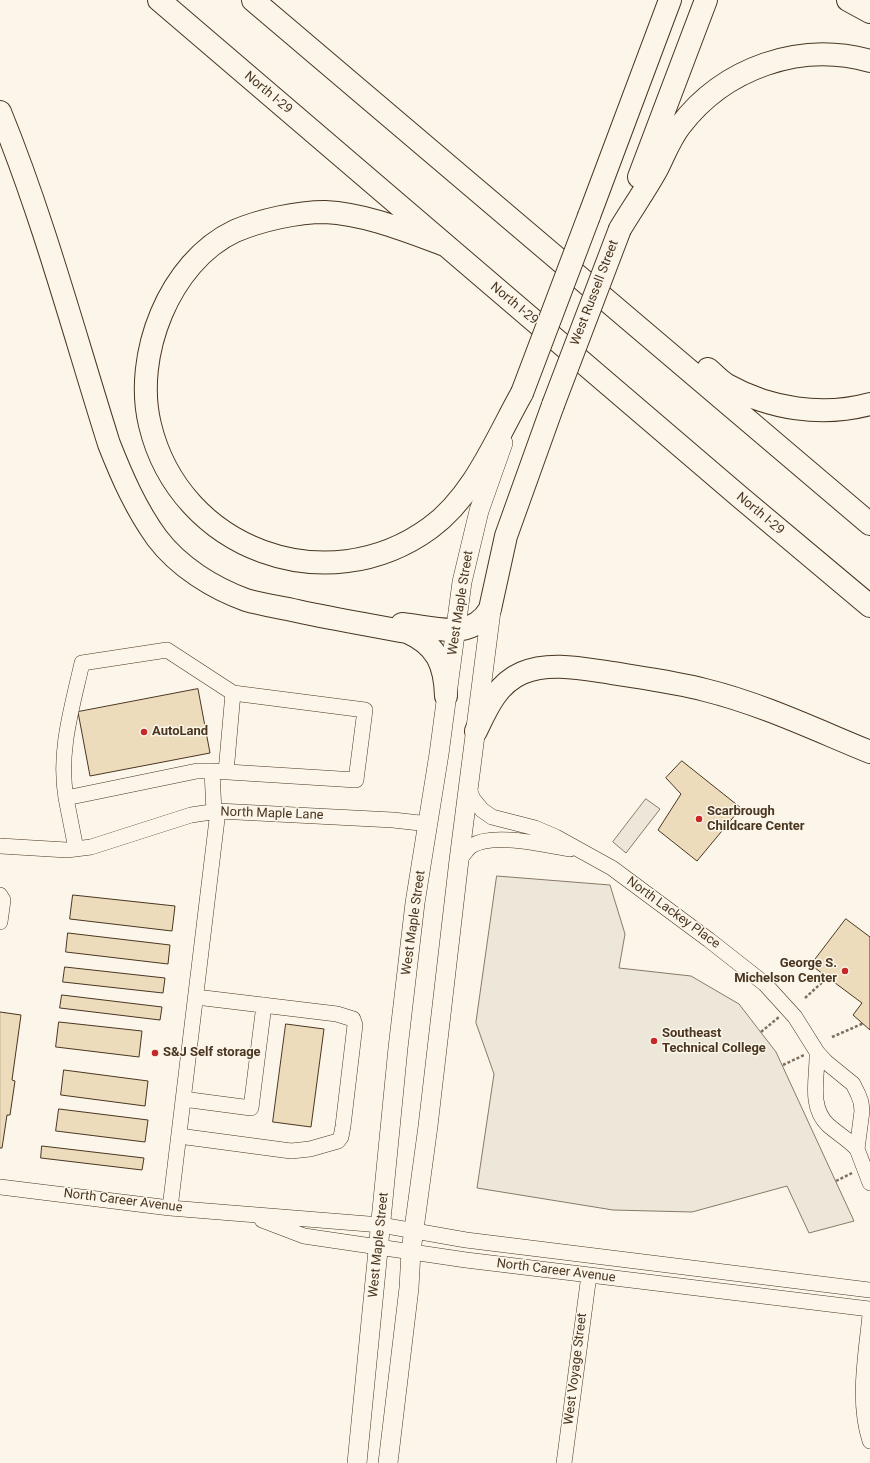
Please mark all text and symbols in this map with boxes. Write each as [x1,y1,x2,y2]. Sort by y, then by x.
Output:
street label: North I-29 [241,68,295,118]
street label: West Russell Street [568,238,622,348]
street label: North I-29 [487,279,541,329]
street label: North I-29 [733,489,787,539]
street label: West Maple Street [445,550,477,656]
place label: AutoLand [152,724,208,740]
marker: AutoLand [139,727,149,737]
street label: North Maple Lane [220,804,324,824]
place label: Scarbrough Childcare Center [707,804,805,835]
marker: Scarbrough Childcare Center [694,814,704,824]
street label: West Maple Street [399,870,429,976]
street label: North Lackey Place [623,874,723,952]
place label: George S. Michelson Center [734,956,837,987]
marker: George S. Michelson Center [840,966,850,976]
place label: Southeast Technical College [662,1026,766,1057]
marker: Southeast Technical College [649,1036,659,1046]
place label: S&J Self storage [163,1045,261,1061]
marker: S&J Self storage [150,1048,160,1058]
street label: North Career Avenue [63,1186,183,1216]
street label: West Maple Street [366,1192,392,1298]
street label: North Career Avenue [496,1256,616,1286]
street label: West Voyage Street [561,1312,591,1426]

